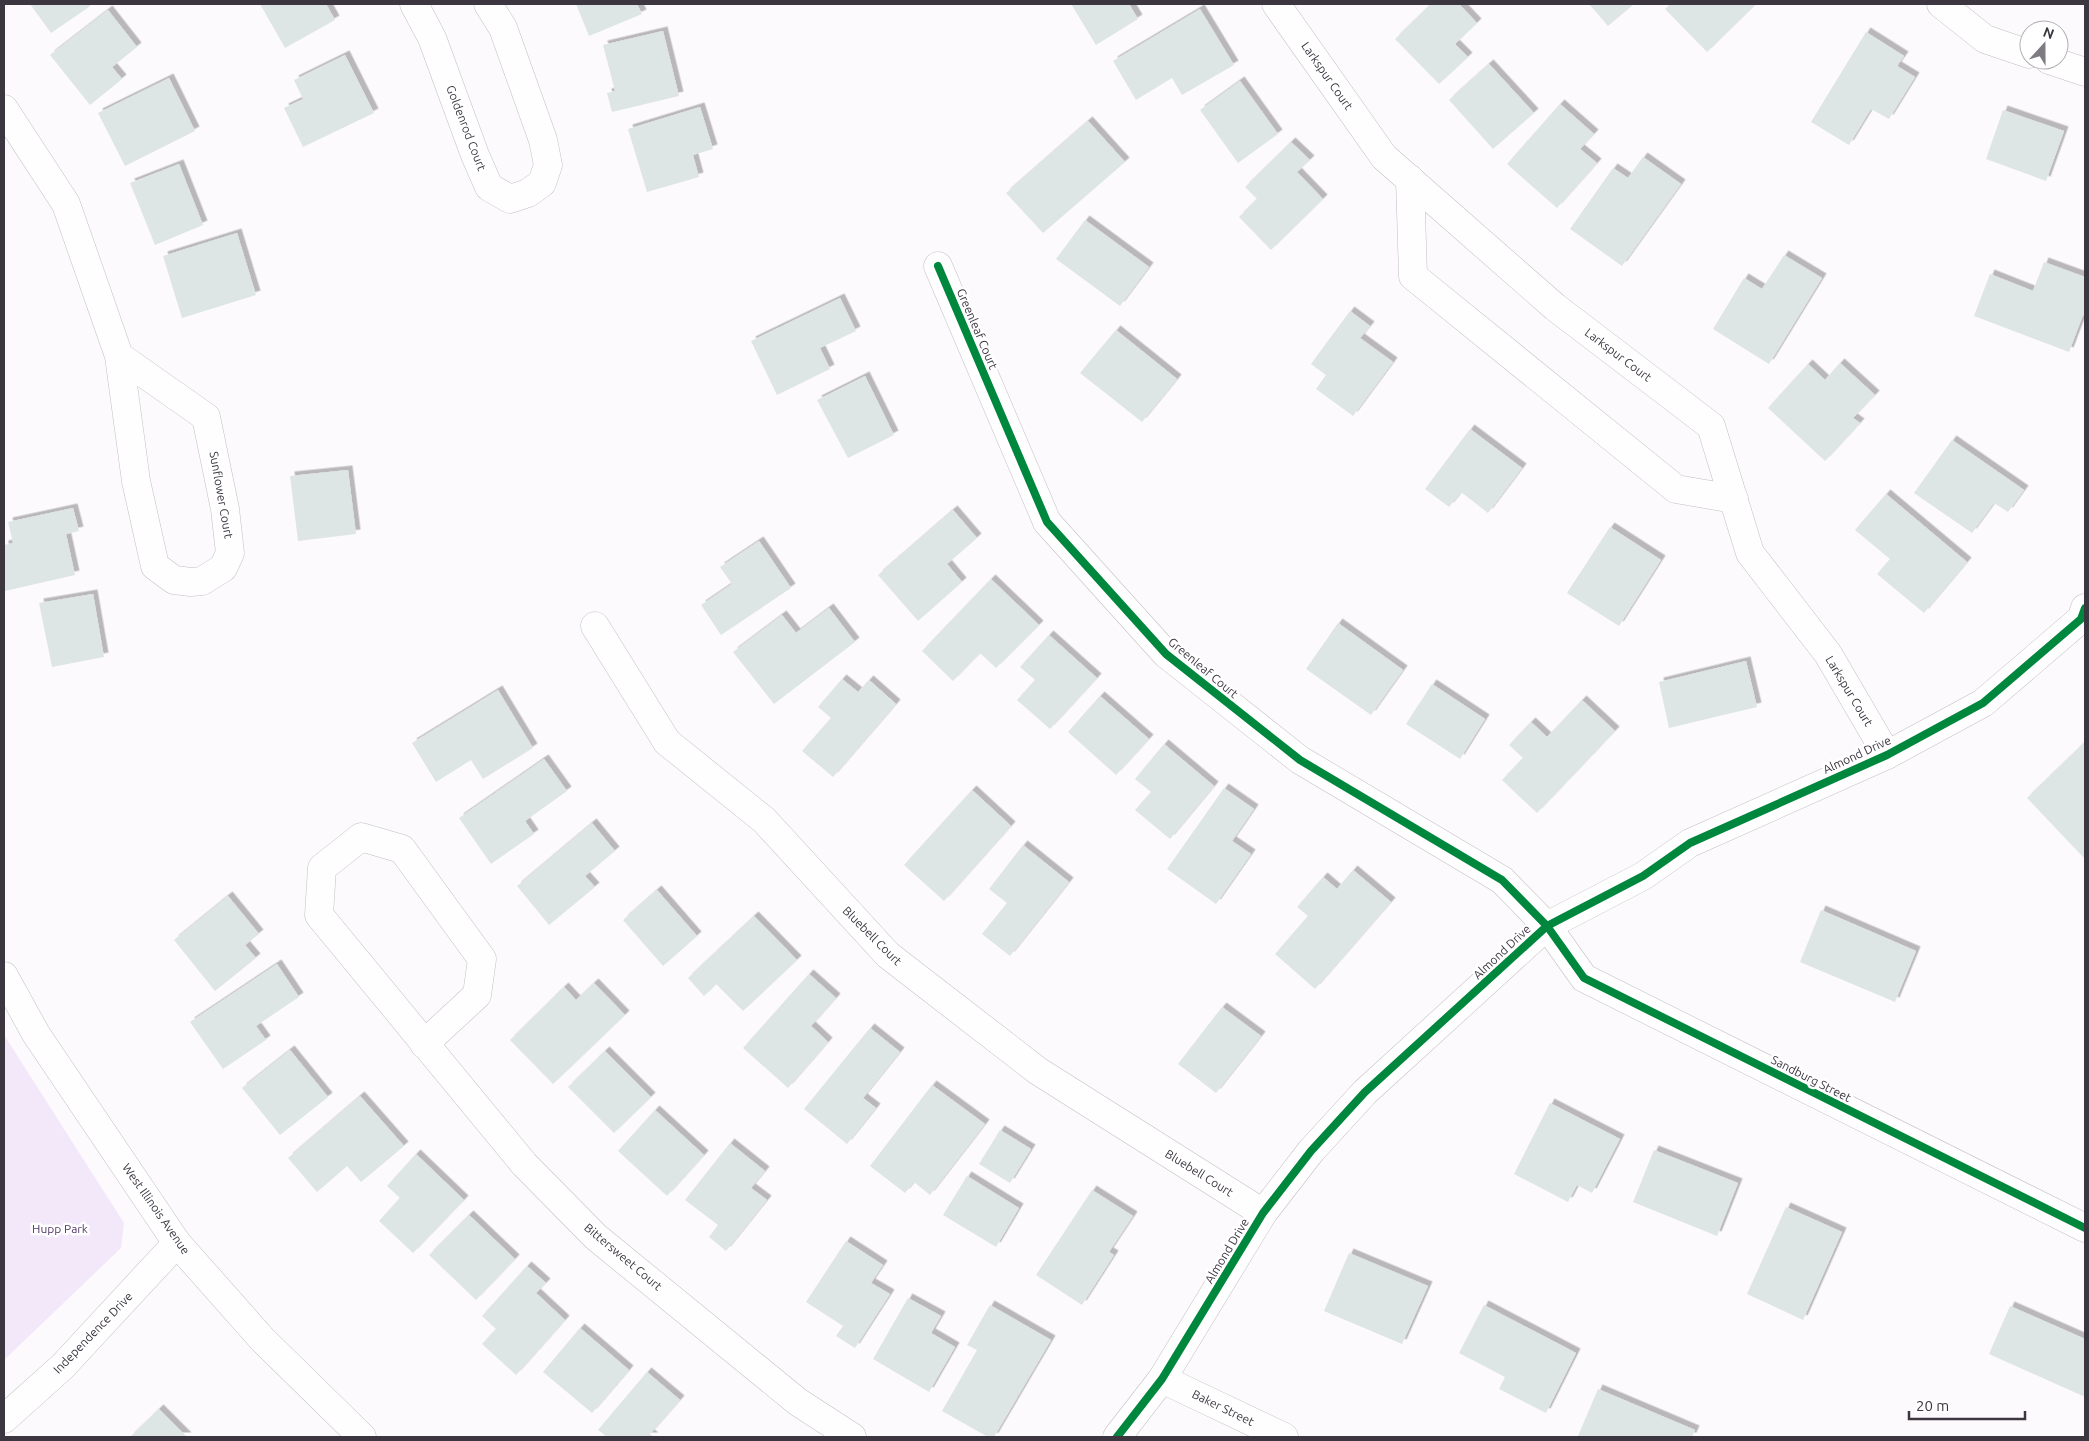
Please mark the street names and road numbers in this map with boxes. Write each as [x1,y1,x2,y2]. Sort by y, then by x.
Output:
street label: Larkspur Court [1299,39,1356,112]
street label: Goldenrod Court [444,83,489,173]
street label: Greenleaf Court [955,287,1000,371]
street label: Larkspur Court [1583,325,1654,384]
street label: Sunflower Court [207,450,236,540]
street label: Greenleaf Court [1166,635,1241,701]
street label: Larkspur Court [1823,653,1876,729]
street label: Almond Drive [1821,733,1893,776]
street label: Bluebell Court [840,904,905,968]
street label: Almond Drive [1470,922,1533,981]
street label: Sandburg Street [1769,1053,1854,1104]
street label: Bluebell Court [1163,1147,1236,1199]
street label: West Illinois Avenue [120,1161,193,1257]
street label: Almond Drive [1202,1216,1251,1286]
street label: Bittersweet Court [582,1221,665,1293]
street label: Independence Drive [51,1289,135,1376]
street label: Baker Street [1190,1387,1256,1428]

